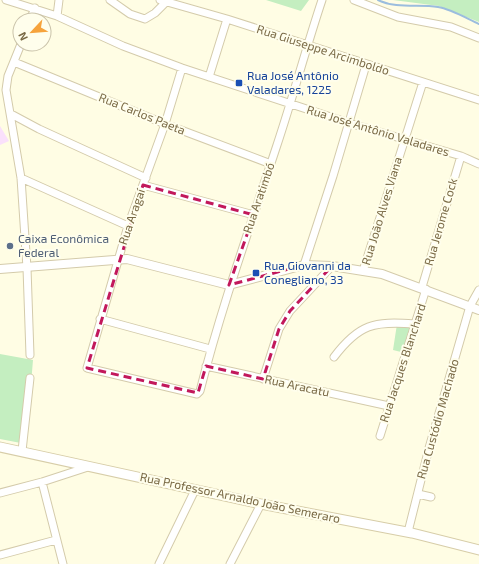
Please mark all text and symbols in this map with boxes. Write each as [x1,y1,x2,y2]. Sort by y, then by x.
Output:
north arrow [12,12,52,52]
street label: Rua Giuseppe Arcimboldo [255,21,392,77]
text: N [15,30,30,43]
place label: Rua José Antônio Valadares, 1225 [247,68,339,96]
marker: Rua José Antônio Valadares, 1225 [234,78,244,88]
street label: Rua Carlos Paeta [97,89,188,137]
street label: Rua José Antônio Valadares [305,102,451,158]
street label: Rua João Alves Viana [358,155,404,266]
street label: Rua Aratimbó [239,160,277,235]
street label: Rua Jerome Cock [421,176,459,267]
street label: Rua Aragaí [115,186,147,247]
place label: Caixa Econômica Federal [18,231,109,259]
marker: Caixa Econômica Federal [5,241,15,251]
place label: Rua Giovanni da Conegliano, 33 [264,258,351,286]
marker: Rua Giovanni da Conegliano, 33 [251,268,261,278]
street label: Rua Jacques Blanchard [376,301,428,424]
street label: Rua Custódio Machado [413,357,461,480]
street label: Rua Aracatu [263,371,331,399]
street label: Rua Professor Arnaldo João Semeraro [139,469,342,525]

